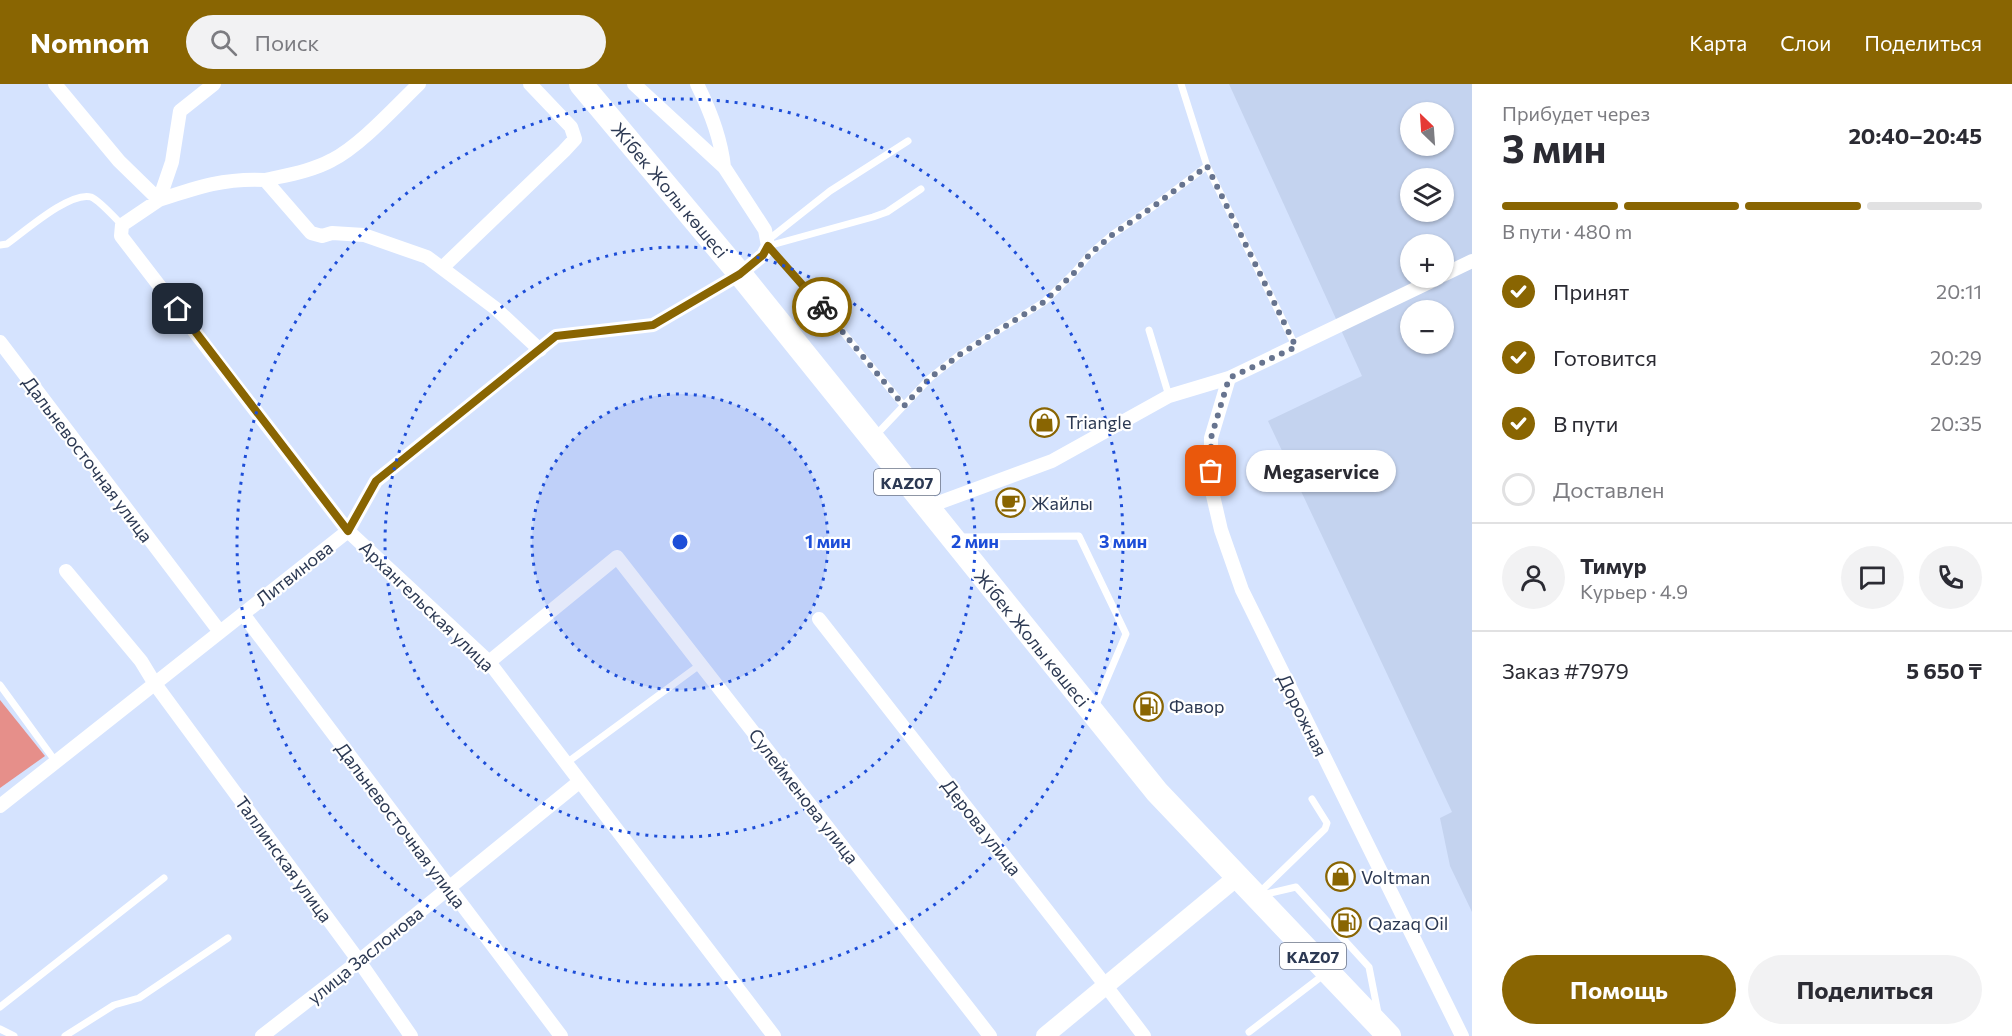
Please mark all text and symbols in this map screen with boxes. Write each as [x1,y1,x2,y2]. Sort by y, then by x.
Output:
search box [186,15,606,69]
text: Nomnom [30,25,150,59]
icon: search [207,26,240,59]
text: Поиск [255,29,319,56]
text: Карта [1689,30,1747,55]
text: Слои [1780,30,1831,55]
text: Поделиться [1864,30,1982,55]
text: Прибудет через [1502,101,1650,125]
north arrow [1400,102,1454,156]
map controls [1400,102,1454,354]
street label: Жібек Жолы көшесі [607,118,733,262]
text: 20:40–20:45 [1848,122,1982,149]
text: 3 мин [1502,123,1606,171]
button: layers [1400,168,1454,222]
text: В пути · 480 m [1502,219,1632,243]
button: + [1400,234,1454,288]
icon: check [1502,275,1535,308]
courier [792,277,852,337]
text: Принят [1553,278,1629,305]
text: 20:11 [1936,279,1982,303]
pin [152,283,203,334]
icon: bike [806,291,839,324]
icon: home [161,292,194,325]
button: − [1400,300,1454,354]
icon: check [1502,341,1535,374]
text: Готовится [1553,344,1657,371]
text: 20:29 [1930,345,1982,369]
street label: Дальневосточная улица [18,372,158,546]
shop icon: Triangle [1029,406,1061,438]
icon: check [1502,407,1535,440]
text: В пути [1553,410,1618,437]
place label: Triangle [1066,411,1131,433]
text: 20:35 [1930,411,1982,435]
pin [1185,445,1236,496]
callout: Megaservice [1247,450,1397,492]
icon: bag [1194,454,1227,487]
text: Megaservice [1263,459,1379,483]
road number: KAZ07 [874,469,940,495]
text: Доставлен [1553,476,1665,503]
cafe icon: Жайлы [994,487,1026,519]
place label: Жайлы [1031,492,1093,514]
text: 1 мин [805,530,851,552]
text: 2 мин [951,530,999,552]
text: 3 мин [1099,530,1147,552]
centre of rings [670,532,690,552]
street label: Литвинова [251,536,337,610]
street label: Архангельская улица [355,536,499,676]
button: person [1502,546,1565,609]
button: chat [1841,546,1904,609]
button: phone [1919,546,1982,609]
text: Тимур [1580,552,1647,579]
street label: Жібек Жолы көшесі [970,565,1094,711]
text: Курьер · 4.9 [1580,579,1688,603]
text: Заказ #7979 [1502,657,1629,684]
text: 5 650 ₸ [1906,657,1982,684]
street label: Дорожная [1274,670,1332,760]
fuel station icon: Фавор [1132,690,1164,722]
place label: Фавор [1169,695,1225,717]
street label: Сулейменова улица [744,724,864,868]
street label: Дальневосточная улица [331,738,471,912]
street label: Дерова улица [937,774,1027,880]
street label: Таллинская улица [231,792,337,926]
shop icon: Voltman [1324,861,1356,893]
place label: Voltman [1361,866,1430,888]
street label: улица Заслонова [303,902,427,1008]
fuel station icon: Qazaq Oil [1331,907,1363,939]
place label: Qazaq Oil [1368,912,1448,934]
road number: KAZ07 [1280,943,1346,969]
button: Помощь [1502,955,1736,1024]
button: Поделиться [1748,955,1982,1024]

